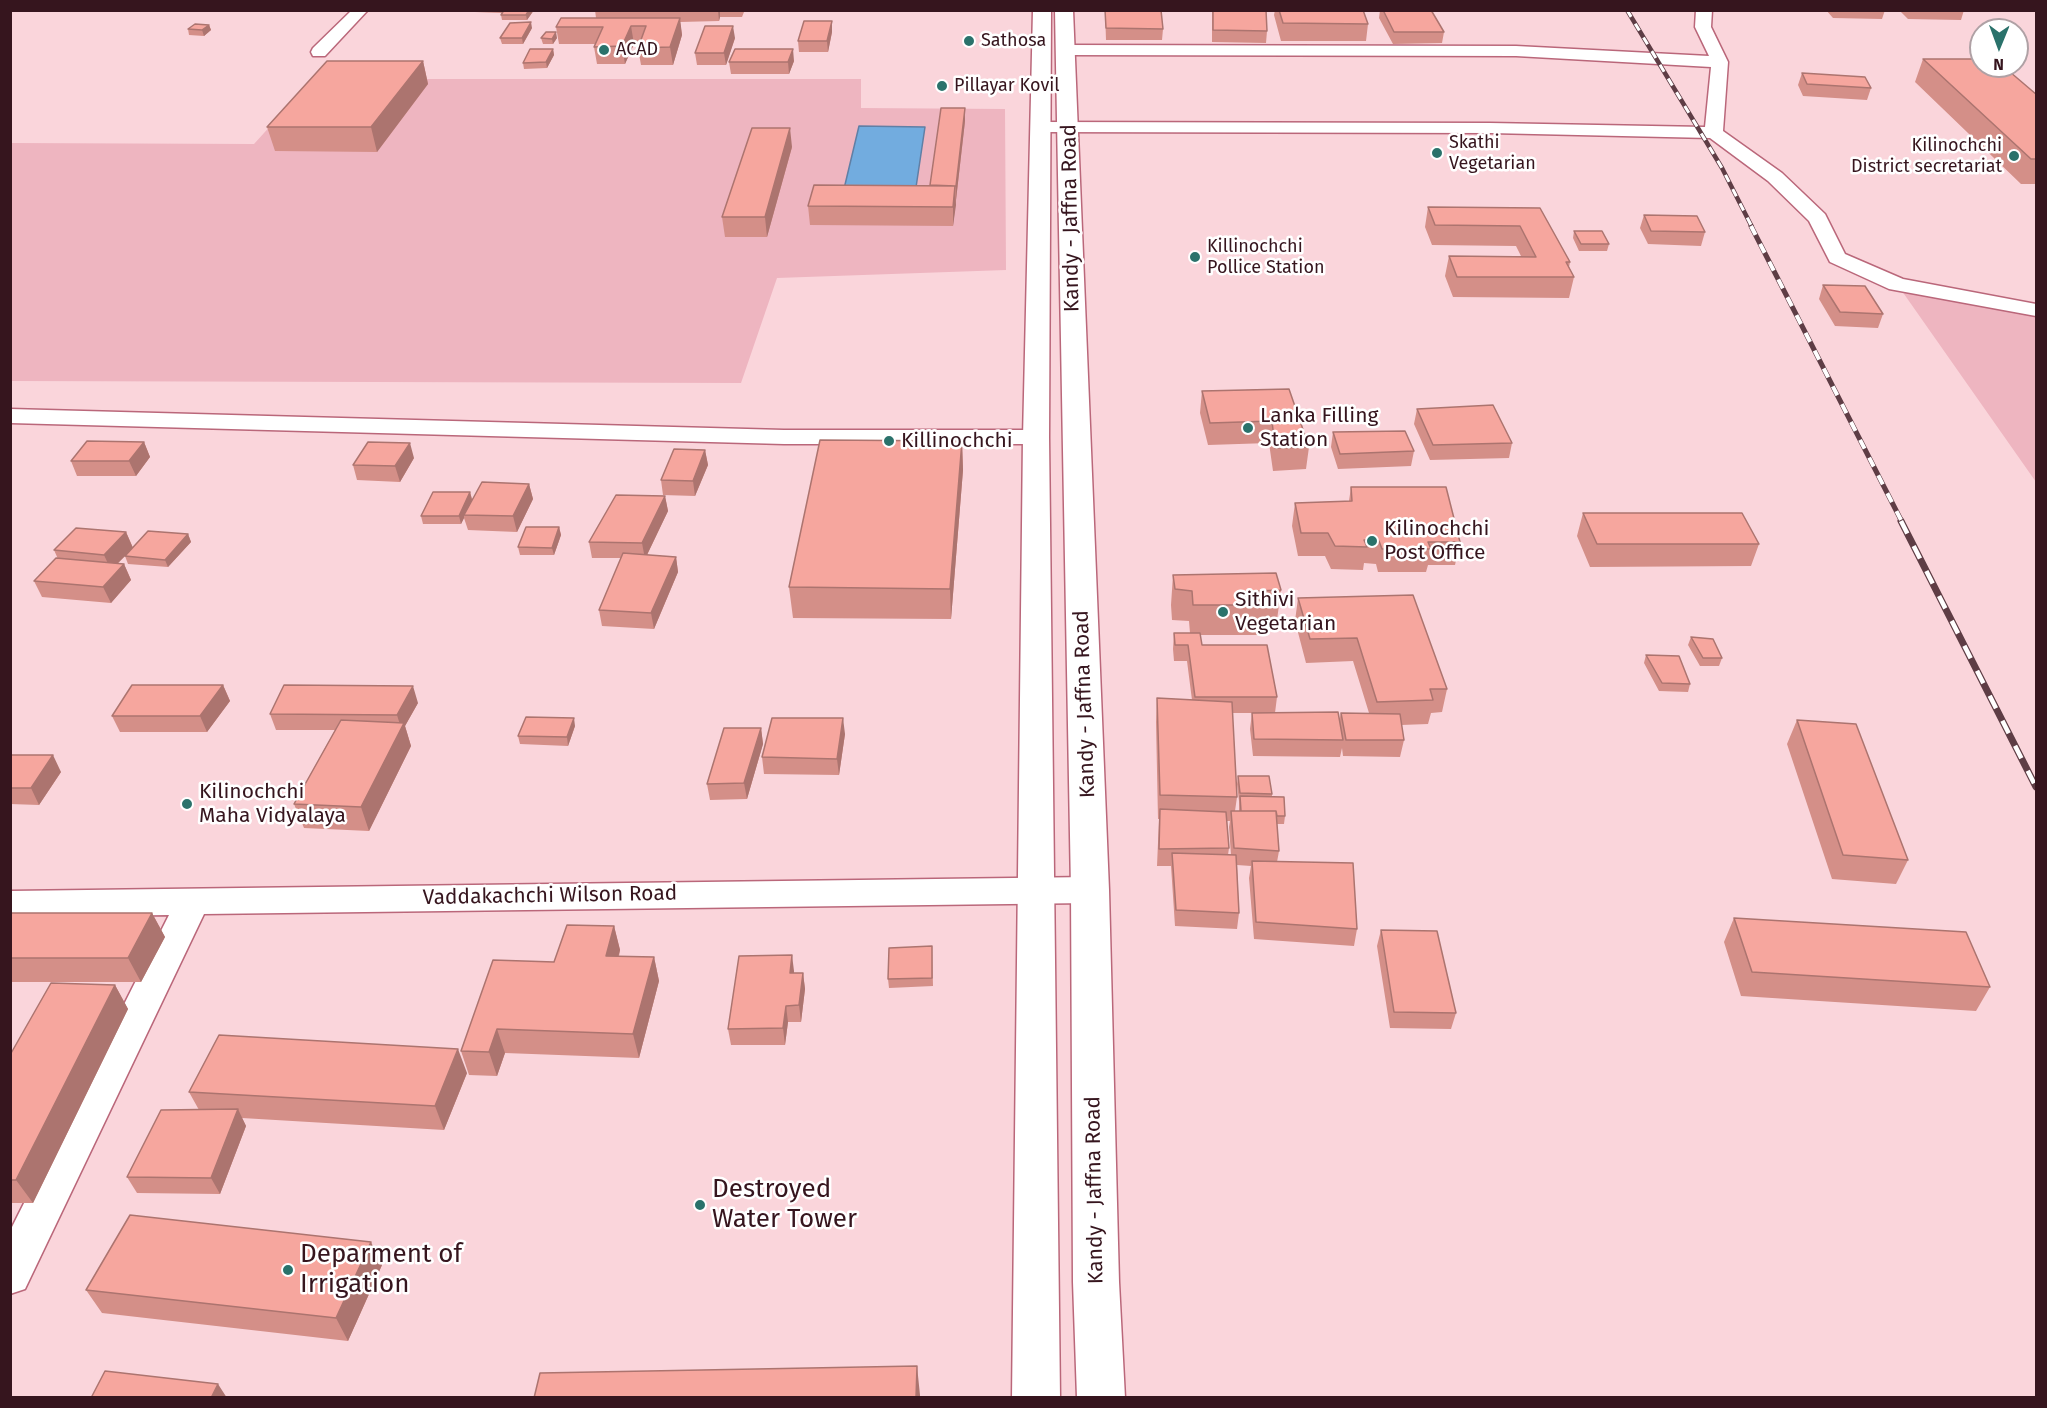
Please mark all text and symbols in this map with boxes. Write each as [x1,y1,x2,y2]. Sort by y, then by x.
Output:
north arrow [1969,18,2029,78]
place label: Sathosa [981,30,1046,52]
marker: Sathosa [962,34,976,48]
place label: ACAD [616,39,658,61]
marker: ACAD [597,43,611,57]
text: N [1993,55,2004,74]
place label: Pillayar Kovil [954,75,1060,97]
marker: Pillayar Kovil [935,79,949,93]
street label: Kandy - Jaffna Road [1057,124,1085,312]
place label: Skathi Vegetarian [1449,132,1536,174]
place label: Kilinochchi District secretariat [1851,135,2002,178]
marker: Skathi Vegetarian [1430,146,1444,160]
marker: Kilinochchi District secretariat [2007,149,2021,163]
place label: Killinochchi Pollice Station [1207,236,1324,278]
marker: Killinochchi Pollice Station [1188,250,1202,264]
place label: Lanka Filling Station [1260,403,1378,453]
marker: Lanka Filling Station [1241,421,1255,435]
place label: Killinochchi [901,428,1013,454]
marker: Killinochchi [882,434,896,448]
place label: Kilinochchi Post Office [1384,516,1490,566]
marker: Kilinochchi Post Office [1365,534,1379,548]
place label: Sithivi Vegetarian [1235,587,1336,637]
marker: Sithivi Vegetarian [1216,605,1230,619]
street label: Kandy - Jaffna Road [1069,610,1101,798]
place label: Kilinochchi Maha Vidyalaya [199,779,346,829]
marker: Kilinochchi Maha Vidyalaya [180,797,194,811]
street label: Vaddakachchi Wilson Road [422,881,678,911]
street label: Kandy - Jaffna Road [1081,1096,1109,1284]
place label: Destroyed Water Tower [712,1174,857,1236]
marker: Destroyed Water Tower [693,1198,707,1212]
place label: Deparment of Irrigation [300,1239,462,1300]
marker: Deparment of Irrigation [281,1263,295,1277]

